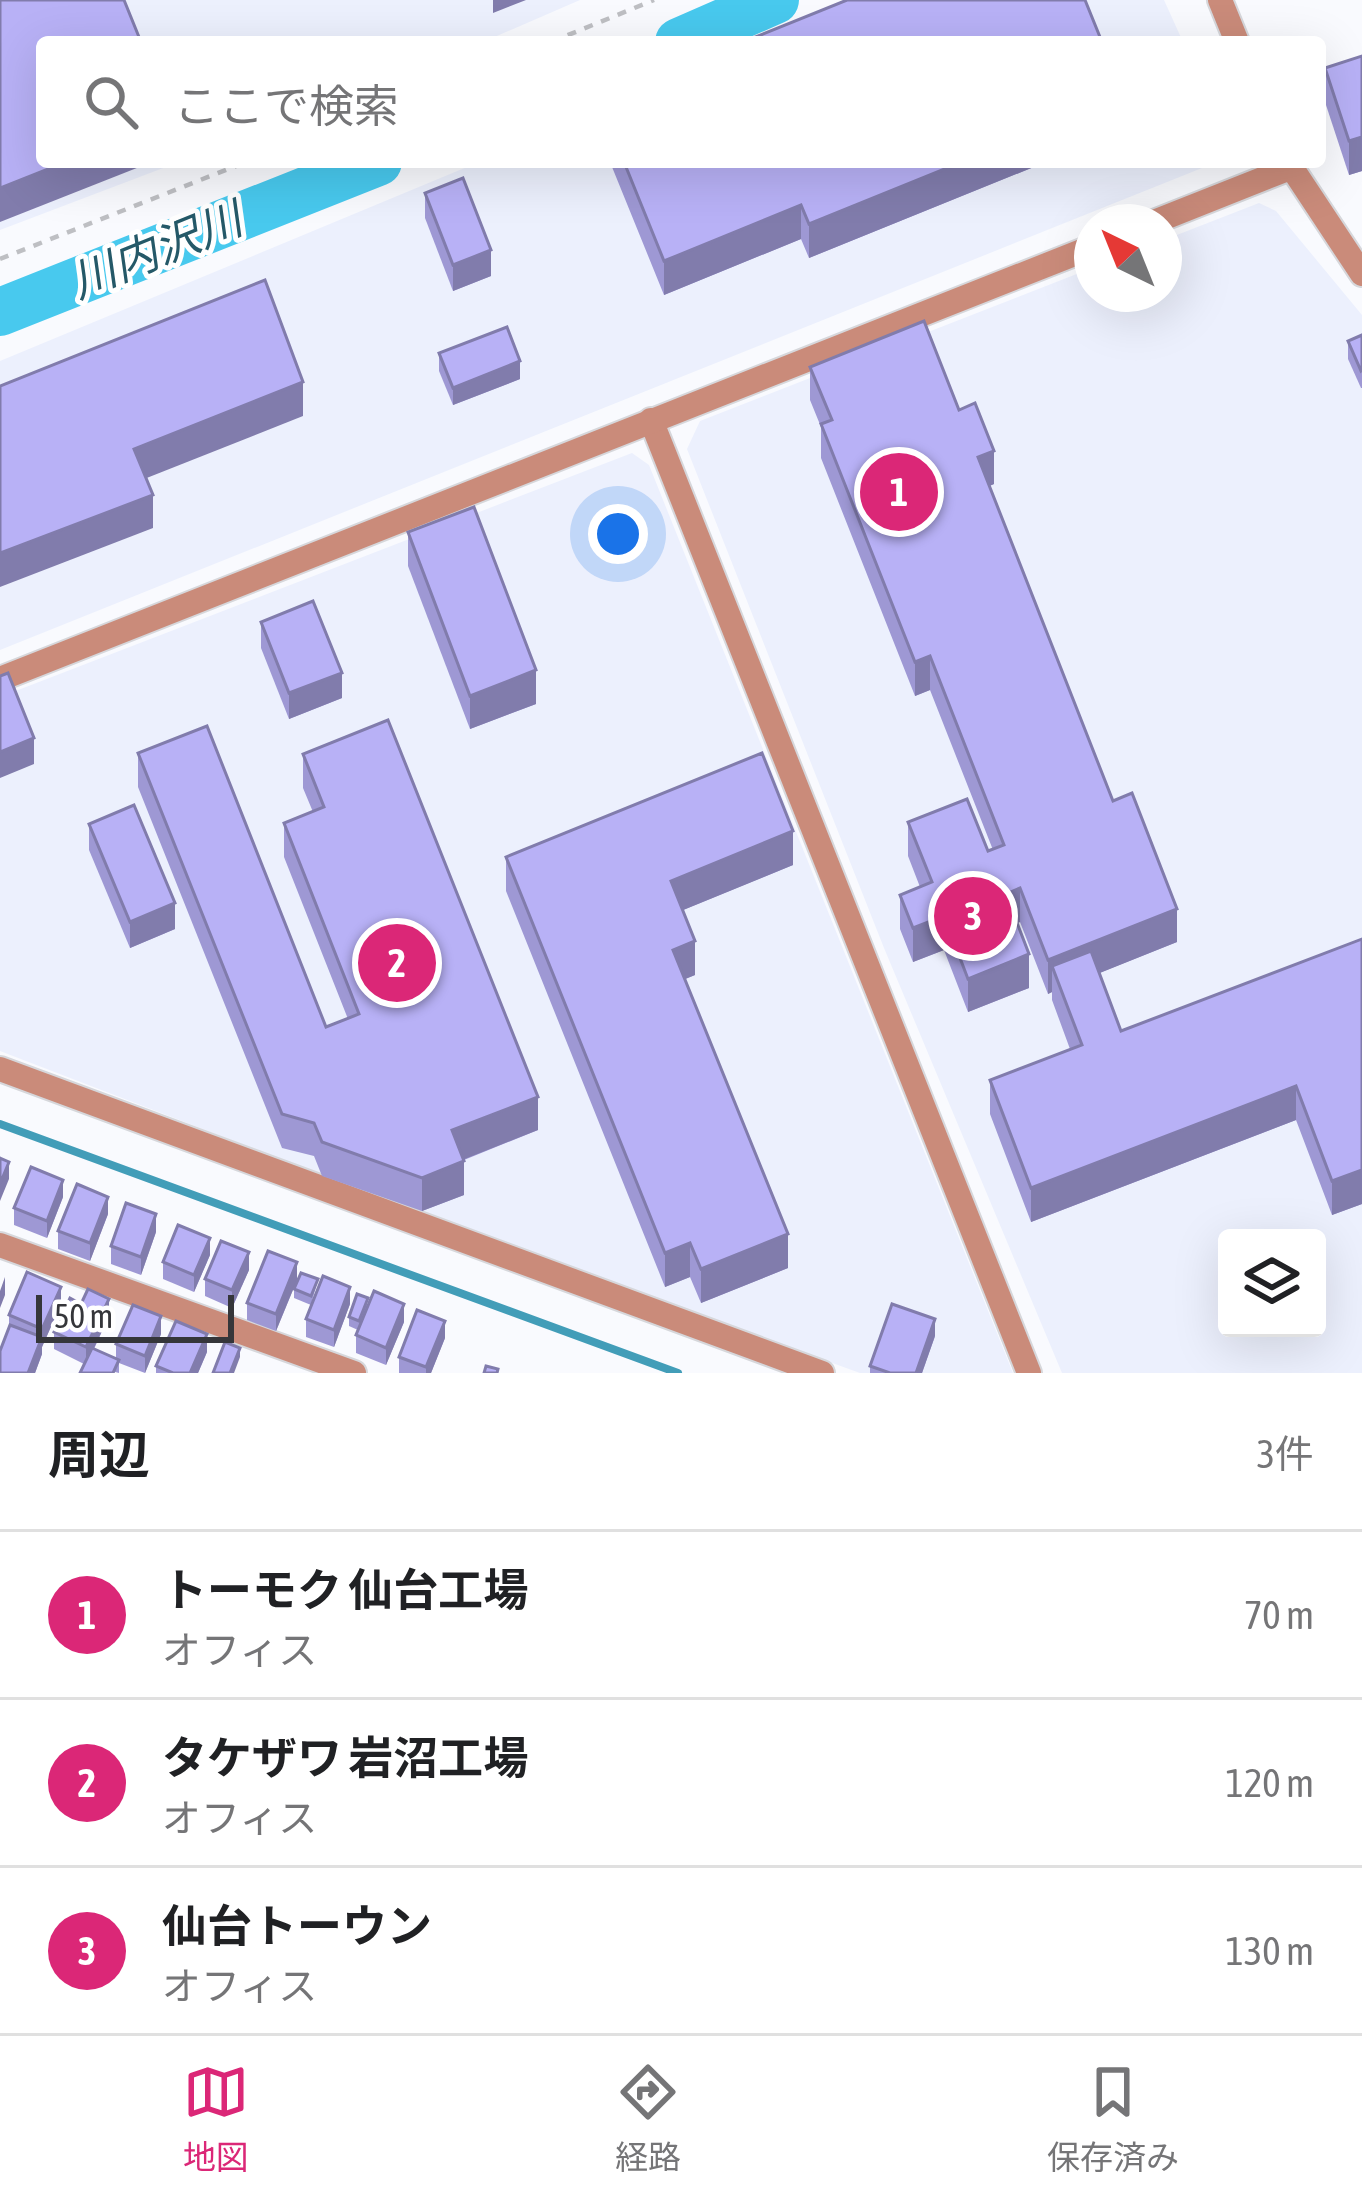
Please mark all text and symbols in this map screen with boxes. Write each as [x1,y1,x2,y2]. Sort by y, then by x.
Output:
search box [36,36,1326,168]
icon: search [78,69,144,135]
text: ここで検索 [174,80,399,132]
water label: 川内沢川 [63,191,253,308]
north arrow [1074,204,1182,312]
pin: 1 [860,447,938,537]
your location [588,504,648,564]
pin: 3 [934,871,1012,961]
pin: 2 [358,918,436,1008]
map controls [1218,1229,1326,1337]
button: layers [1218,1229,1326,1337]
scale bar [36,1289,234,1342]
text: 50 m [54,1297,113,1335]
text: 周辺 [48,1425,150,1484]
text: 3件 [1257,1432,1314,1476]
text: トーモク 仙台工場 [162,1564,528,1616]
text: 1 [78,1593,96,1637]
text: 70 m [1244,1593,1314,1637]
text: オフィス [162,1628,317,1672]
text: タケザワ 岩沼工場 [162,1732,528,1784]
text: 2 [78,1761,96,1805]
text: 120 m [1226,1761,1314,1805]
text: オフィス [162,1796,317,1840]
text: 仙台トーウン [162,1900,432,1952]
text: 3 [78,1929,96,1973]
text: 130 m [1226,1929,1314,1973]
text: オフィス [162,1964,317,2008]
tab: 地図 [183,2059,249,2179]
tab: 経路 [615,2059,681,2179]
tab: 保存済み [1047,2059,1179,2179]

